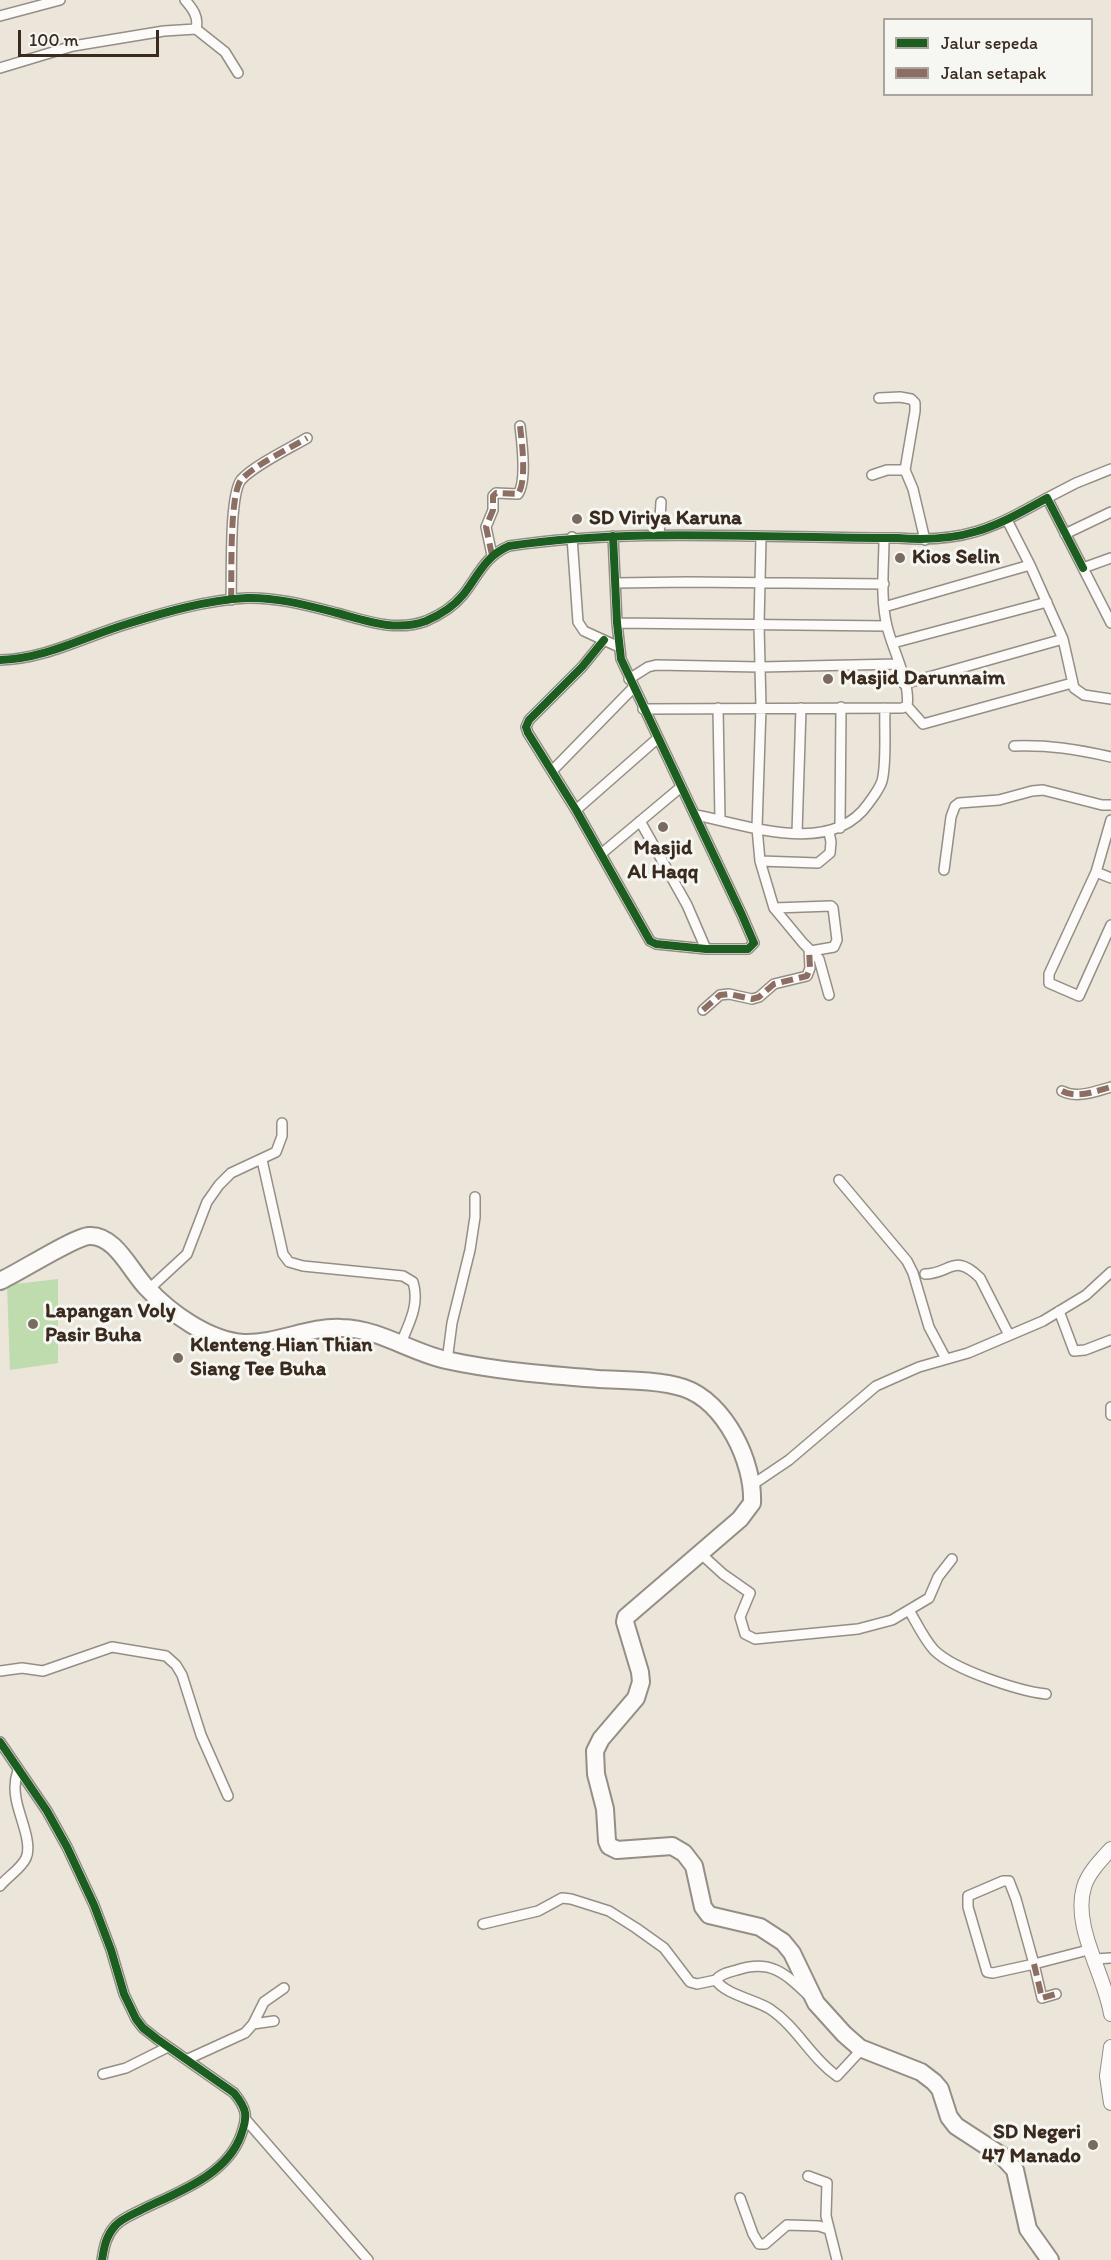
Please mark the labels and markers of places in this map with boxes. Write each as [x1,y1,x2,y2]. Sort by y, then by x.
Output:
place label: SD Viriya Karuna [589,506,742,532]
marker: SD Viriya Karuna [570,512,584,526]
place label: Kios Selin [912,545,1000,571]
marker: Kios Selin [893,551,907,565]
place label: Masjid Darunnaim [840,666,1005,692]
marker: Masjid Darunnaim [821,672,835,686]
marker: Masjid Al Haqq [656,820,670,834]
place label: Masjid Al Haqq [627,836,699,886]
place label: Lapangan Voly Pasir Buha [45,1299,175,1349]
marker: Lapangan Voly Pasir Buha [26,1317,40,1331]
place label: Klenteng Hian Thian Siang Tee Buha [190,1333,373,1383]
marker: Klenteng Hian Thian Siang Tee Buha [171,1351,185,1365]
place label: SD Negeri 47 Manado [982,2120,1081,2170]
marker: SD Negeri 47 Manado [1086,2138,1100,2152]

